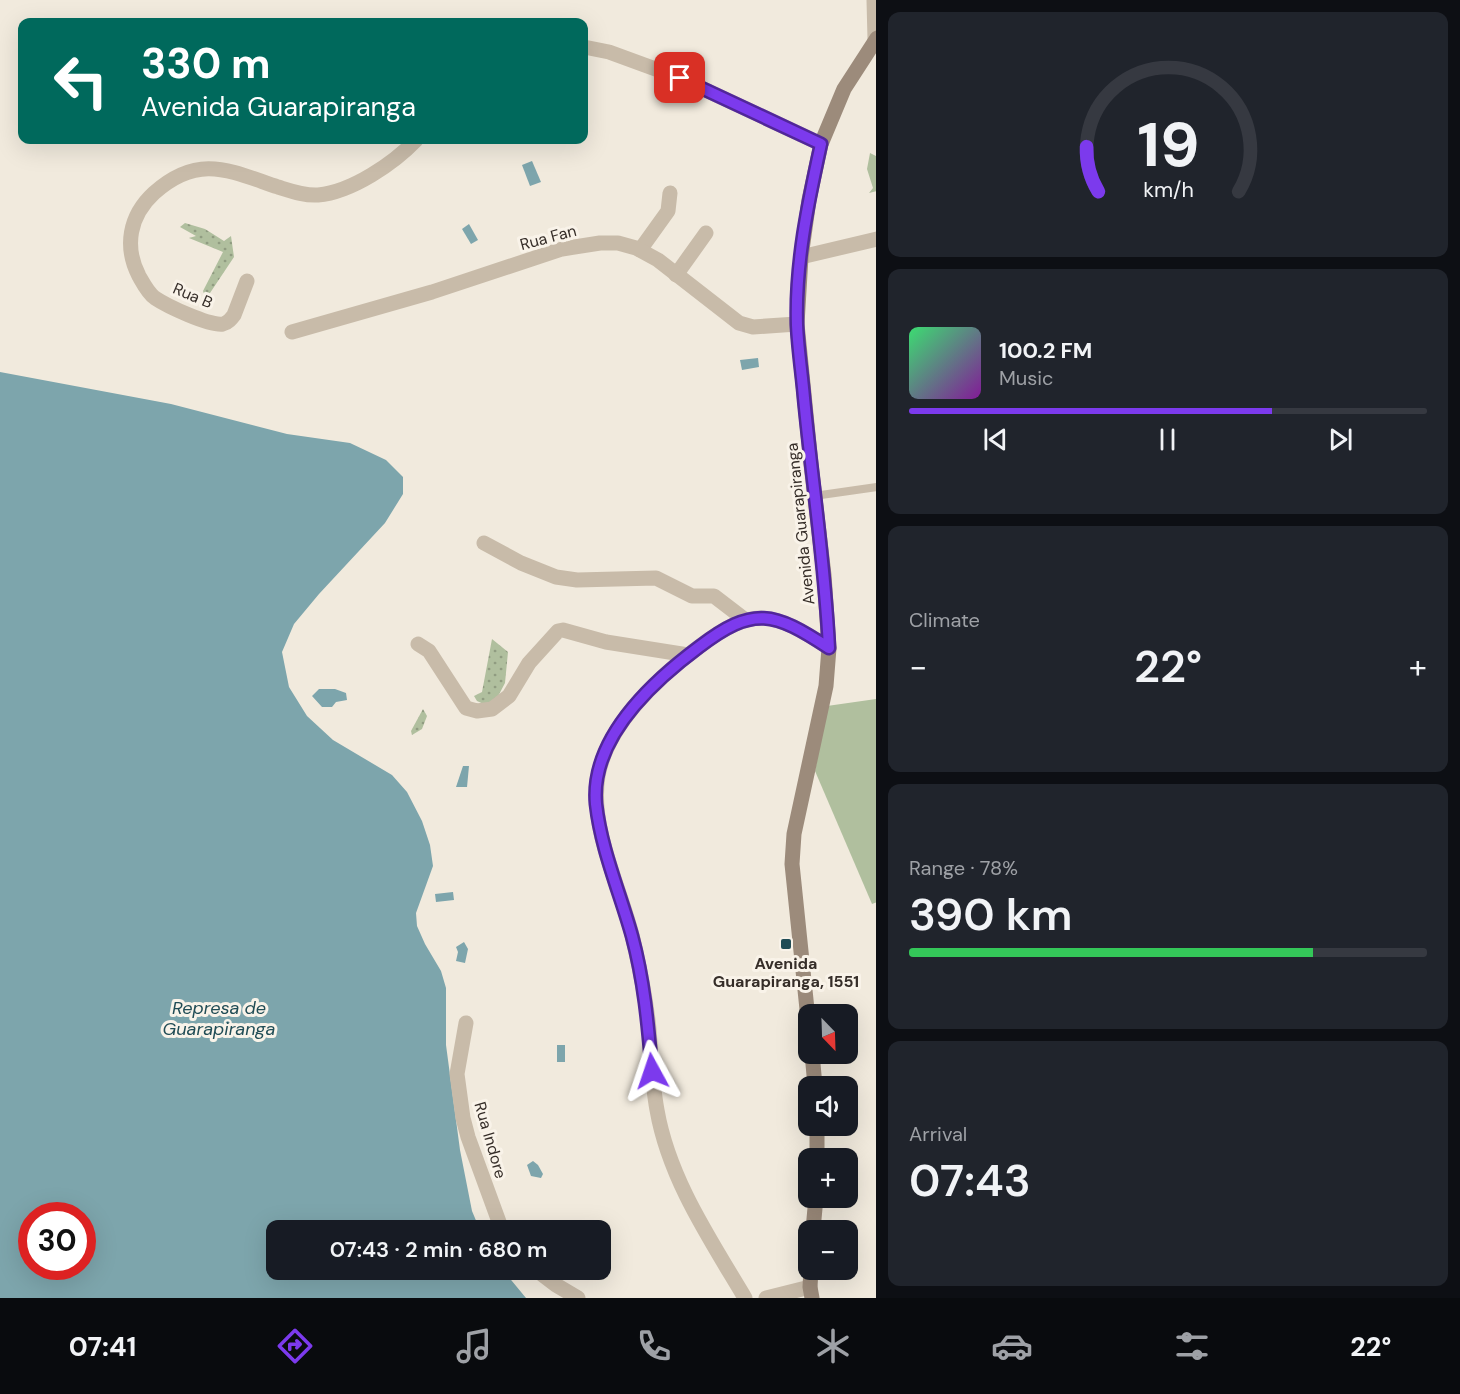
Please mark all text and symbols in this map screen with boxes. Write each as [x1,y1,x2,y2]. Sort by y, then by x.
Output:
text: 330 m [141,36,271,91]
icon: left [42,42,120,120]
pin [654,52,705,103]
icon: arrive [663,61,696,94]
text: Avenida Guarapiranga [141,89,416,124]
text: 19 [1137,104,1199,185]
text: km/h [1143,176,1193,204]
street label: Rua Fan [518,220,579,255]
street label: Rua B [170,278,216,313]
text: 100.2 FM [999,336,1092,365]
text: Music [999,365,1054,391]
icon: previous [979,423,1012,456]
icon: pause [1151,423,1184,456]
icon: next [1324,423,1357,456]
street label: Avenida Guarapiranga [782,442,819,606]
text: Climate [909,607,980,633]
text: 22° [1134,637,1202,696]
text: − [909,645,927,688]
text: + [1409,645,1427,688]
text: Range · 78% [909,855,1018,881]
text: 390 km [909,885,1072,944]
marker: Avenida Guarapiranga, 1551 [779,937,793,951]
place label: Avenida Guarapiranga, 1551 [713,953,859,992]
water label: Represa de Guarapiranga [163,996,276,1041]
north arrow [798,1004,858,1064]
map controls [798,1004,858,1280]
position arrow [620,1039,684,1103]
button: sound [798,1076,858,1136]
street label: Rua Indore [470,1099,511,1181]
text: Arrival [909,1121,967,1147]
button: + [798,1148,858,1208]
text: 07:43 [909,1151,1031,1210]
speed limit sign: 30 [18,1202,96,1280]
button: − [798,1220,858,1280]
text: 07:43 · 2 min · 680 m [330,1235,547,1264]
icon: directions [274,1325,316,1367]
icon: music [453,1325,495,1367]
icon: phone [633,1325,675,1367]
icon: climate [812,1325,854,1367]
icon: car [991,1325,1033,1367]
icon: filters [1171,1325,1213,1367]
text: 07:41 [69,1329,136,1364]
text: 22° [1350,1329,1391,1364]

